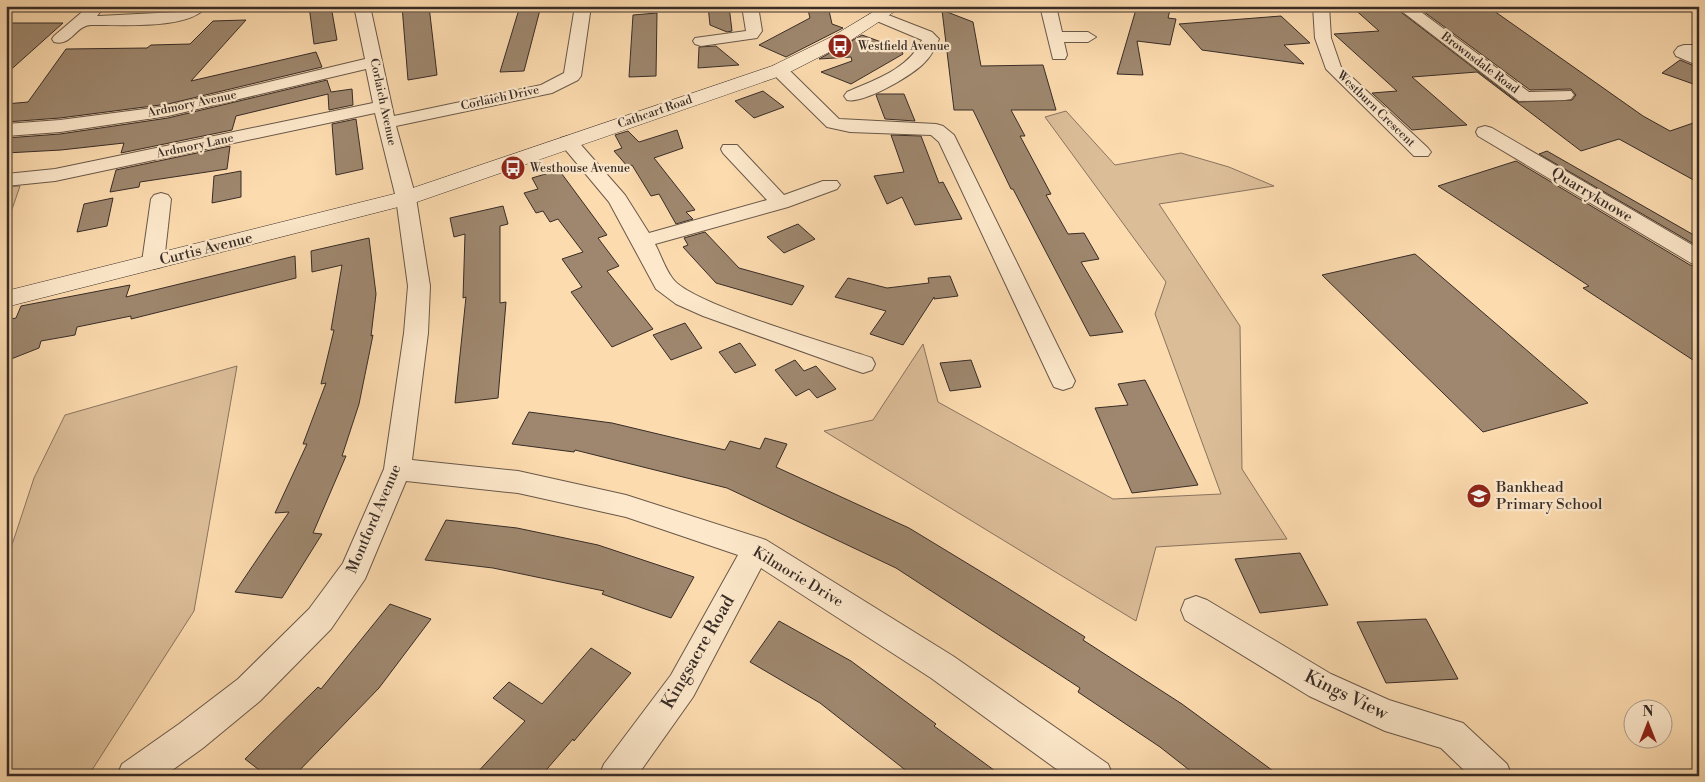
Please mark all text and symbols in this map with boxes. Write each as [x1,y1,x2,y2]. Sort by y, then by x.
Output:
street label: Brownsdale Road [1437,28,1522,97]
bus stop icon: Westfield Avenue [827,33,853,59]
place label: Westfield Avenue [857,39,950,54]
street label: Corlaich Avenue [366,57,400,147]
street label: Westburn Crescent [1333,67,1419,151]
street label: Corlaich Drive [459,82,541,114]
street label: Ardmory Avenue [145,87,238,121]
street label: Cathcart Road [616,92,695,132]
street label: Ardmory Lane [154,130,235,162]
bus stop icon: Westhouse Avenue [500,155,526,181]
place label: Westhouse Avenue [529,161,630,176]
street label: Quarryknowe [1548,163,1636,227]
street label: Curtis Avenue [158,228,254,270]
street label: Montford Avenue [342,461,406,577]
place label: Bankhead Primary School [1495,478,1603,514]
school or university icon: Bankhead Primary School [1466,483,1492,509]
street label: Kilmorie Drive [749,542,847,612]
street label: Kingsacre Road [656,590,740,713]
street label: Kings View [1301,665,1392,725]
north arrow [1622,700,1672,750]
text: N [1642,703,1654,721]

